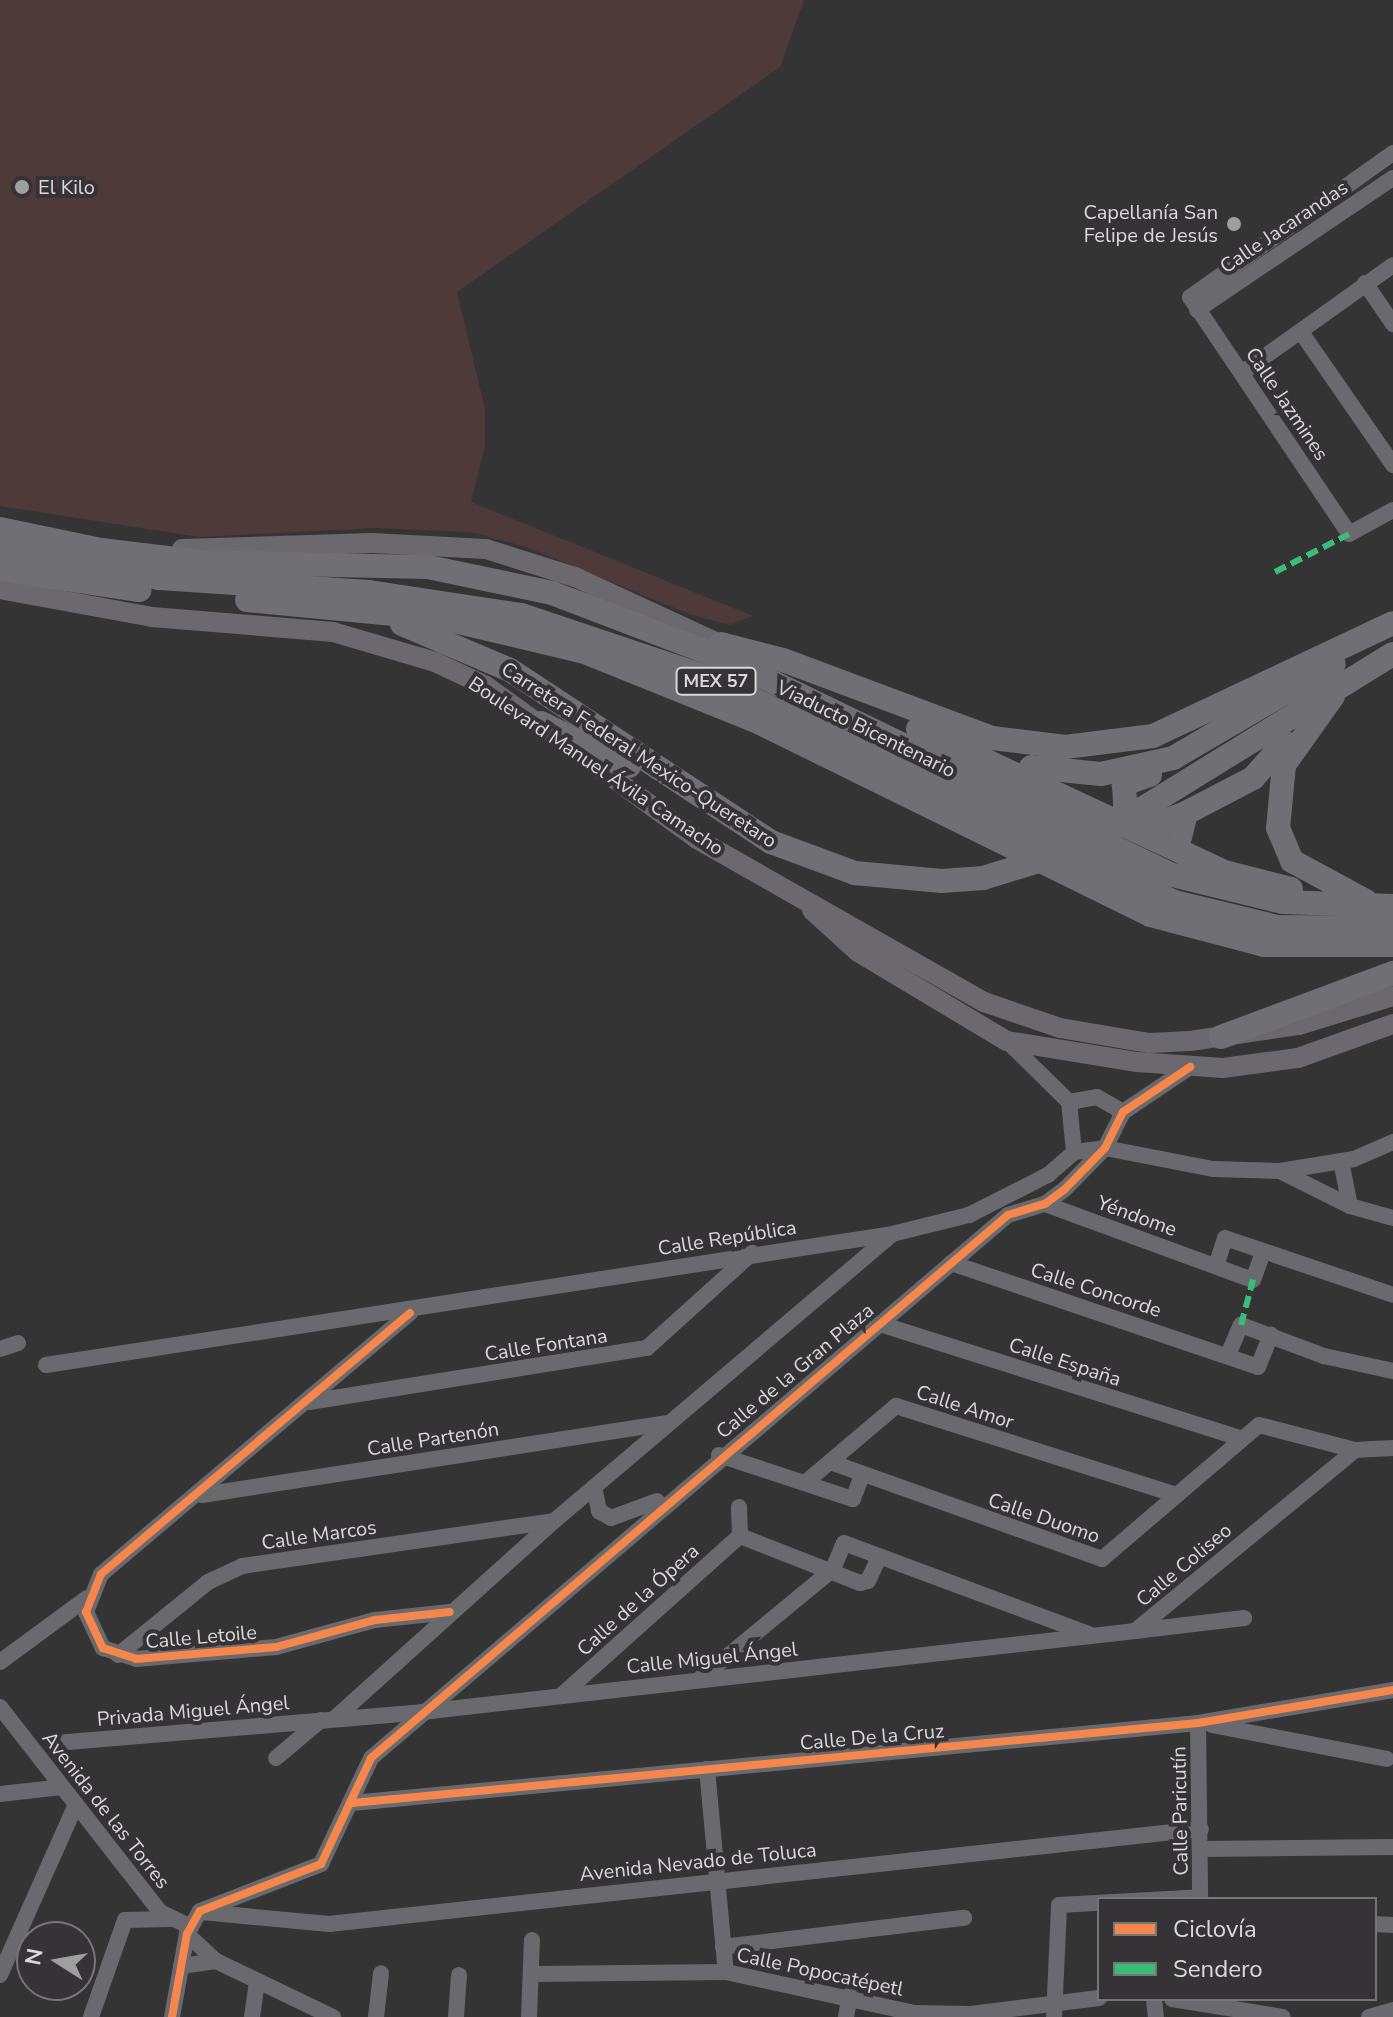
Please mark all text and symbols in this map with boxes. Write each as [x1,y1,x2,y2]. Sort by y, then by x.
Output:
place label: El Kilo [38,175,95,199]
street label: Calle Jacarandas [1216,175,1352,279]
marker: El Kilo [13,178,31,196]
place label: Capellanía San Felipe de Jesús [1084,200,1218,247]
marker: Capellanía San Felipe de Jesús [1225,215,1243,233]
street label: Calle Jazmines [1240,343,1334,465]
street label: Carretera Federal Mexico-Queretaro [497,657,781,853]
road number: MEX 57 [674,667,758,695]
street label: Boulevard Manuel Ávila Camacho [464,671,728,861]
street label: Viaducto Bicentenario [773,675,959,783]
street label: Yéndome [1094,1191,1180,1241]
street label: Calle República [656,1215,798,1261]
street label: Calle Concorde [1028,1258,1164,1322]
street label: Calle de la Gran Plaza [711,1298,879,1444]
street label: Calle Fontana [483,1323,609,1367]
street label: Calle España [1006,1333,1124,1391]
street label: Calle Amor [913,1380,1017,1434]
street label: Calle Partenón [365,1417,501,1461]
street label: Calle Duomo [985,1488,1103,1548]
street label: Calle Marcos [260,1515,378,1555]
street label: Calle Coliseo [1131,1518,1237,1612]
street label: Calle de la Ópera [572,1539,704,1661]
street label: Calle Letoile [144,1620,258,1654]
street label: Calle Miguel Ángel [625,1637,799,1679]
street label: Privada Miguel Ángel [96,1691,290,1731]
street label: Calle De la Cruz [799,1719,945,1755]
street label: Avenida de las Torres [37,1727,175,1893]
street label: Calle Paricutín [1167,1746,1193,1876]
street label: Avenida Nevado de Toluca [578,1838,818,1886]
legend [1097,1897,1377,2001]
text: Ciclovía [1173,1913,1257,1945]
north arrow [16,1921,96,2001]
street label: Calle Popocatépetl [734,1943,906,2001]
text: N [18,1946,51,1968]
text: Sendero [1173,1953,1263,1985]

